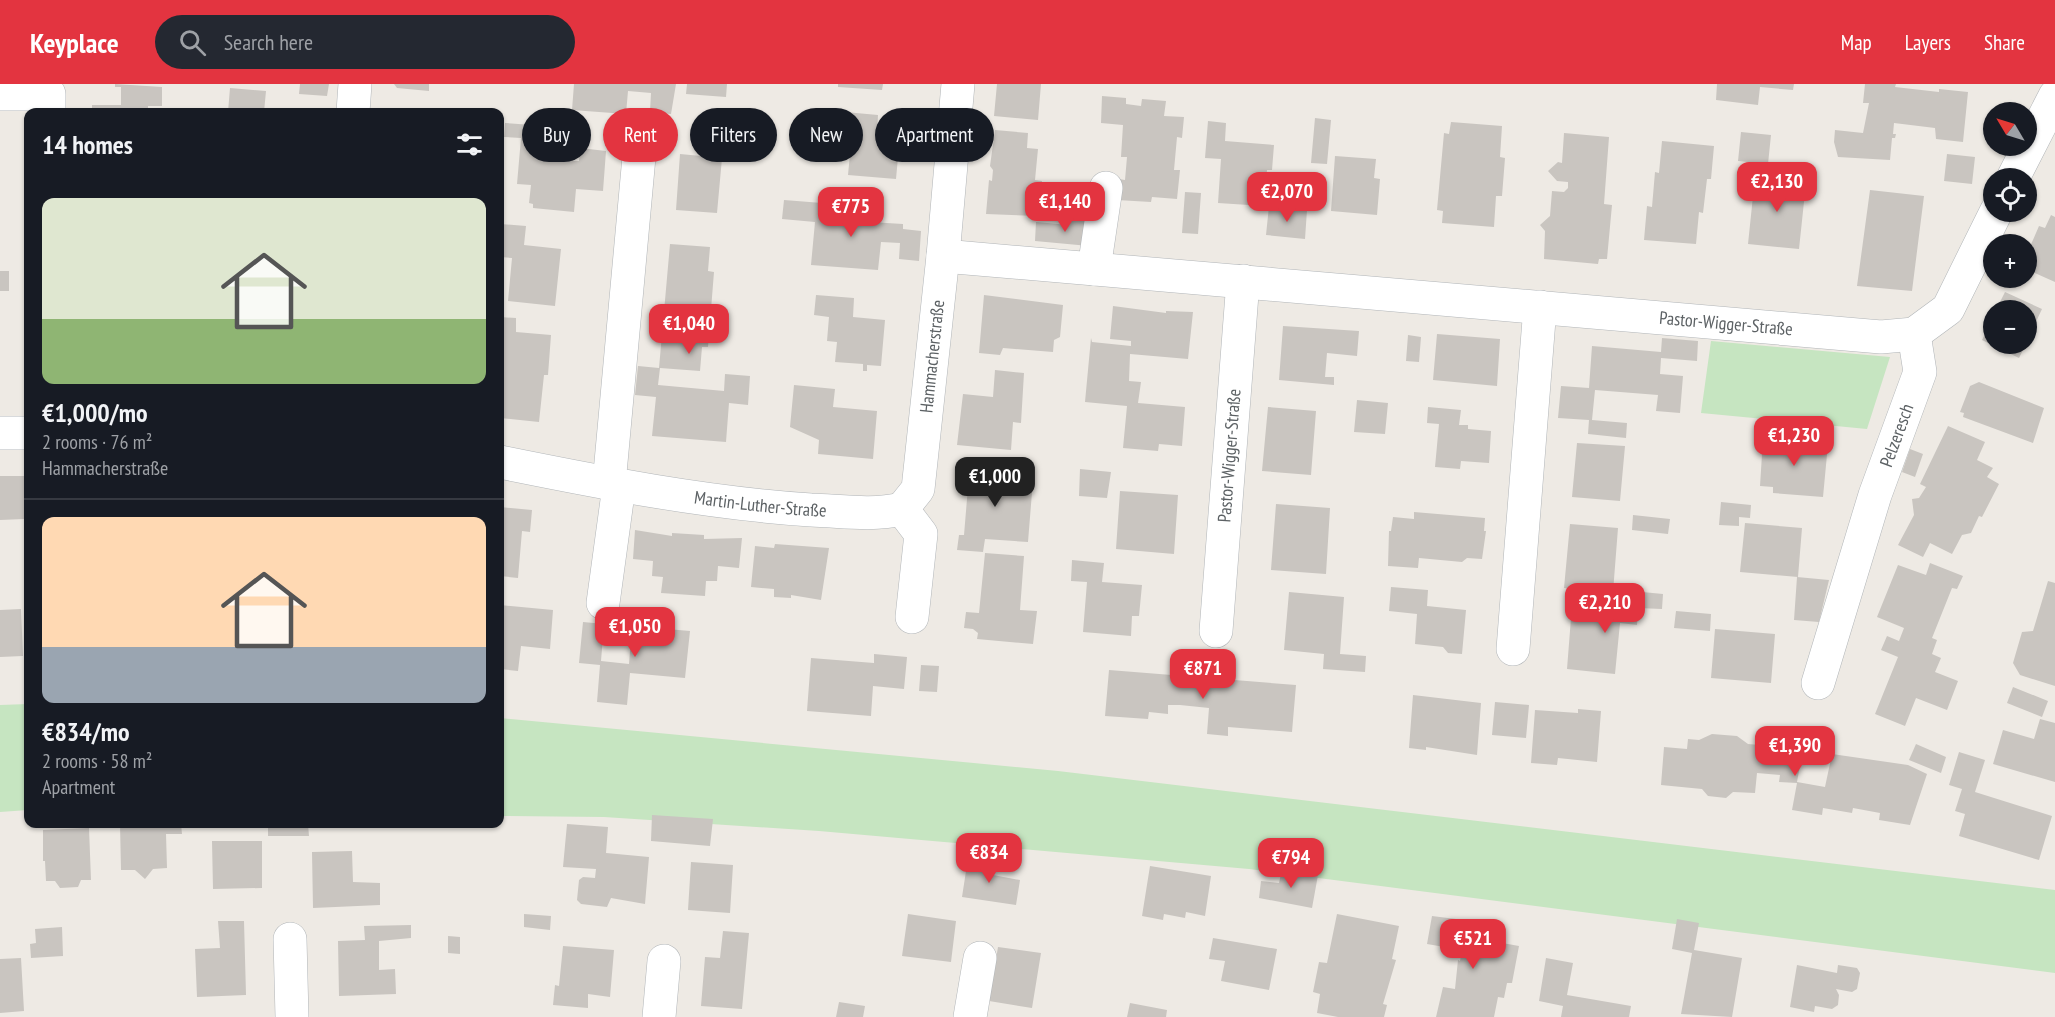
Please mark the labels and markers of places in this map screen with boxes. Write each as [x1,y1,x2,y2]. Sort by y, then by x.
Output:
pin: €2,130 [1728,162,1826,213]
pin: €2,070 [1238,172,1336,223]
pin: €1,140 [1016,182,1114,233]
pin: €775 [815,187,887,238]
pin: €1,040 [640,304,738,355]
pin: €1,230 [1745,416,1843,467]
pin: €1,000 [946,457,1044,508]
pin: €2,210 [1556,583,1654,634]
pin: €1,050 [586,607,684,658]
pin: €871 [1167,649,1239,700]
pin: €1,390 [1746,726,1844,777]
pin: €834 [953,833,1025,884]
pin: €794 [1255,838,1327,889]
pin: €521 [1437,919,1509,970]

